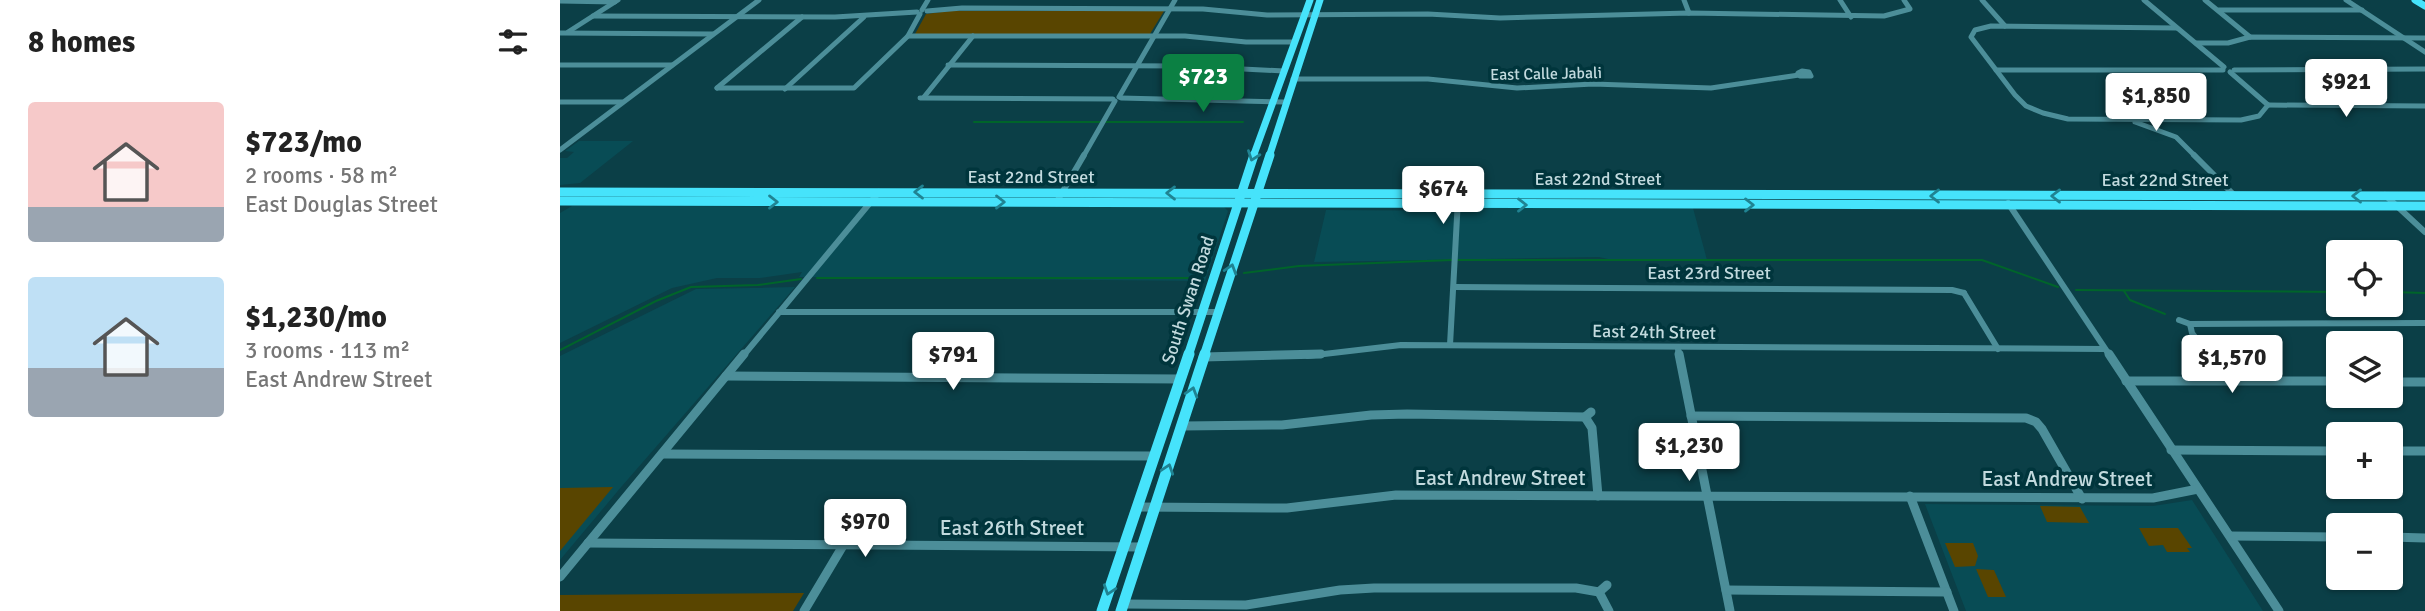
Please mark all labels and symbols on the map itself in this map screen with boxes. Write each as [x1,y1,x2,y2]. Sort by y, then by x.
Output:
pin: $723 [1162,54,1244,114]
pin: $921 [2305,60,2387,119]
street label: East Calle Jabali [1490,63,1602,85]
pin: $1,850 [2099,74,2213,133]
one-way arrow [1247,150,1261,162]
street label: East 22nd Street [968,166,1094,188]
pin: $674 [1402,166,1484,226]
street label: East 22nd Street [1535,168,1661,190]
street label: East 22nd Street [2102,169,2228,191]
one-way arrow [914,184,924,200]
one-way arrow [1166,186,1177,201]
one-way arrow [1929,188,1940,204]
one-way arrow [2050,188,2061,204]
one-way arrow [2351,188,2362,204]
one-way arrow [768,194,779,210]
one-way arrow [996,194,1006,210]
one-way arrow [1517,197,1528,213]
one-way arrow [1745,197,1755,213]
street label: South Swan Road [1157,233,1219,367]
street label: East 23rd Street [1647,262,1771,284]
one-way arrow [1223,263,1238,275]
street label: East 24th Street [1592,320,1716,344]
pin: $791 [912,332,994,392]
pin: $1,570 [2175,336,2289,395]
one-way arrow [1184,386,1199,398]
pin: $1,230 [1632,424,1746,483]
one-way arrow [1160,463,1174,476]
street label: East Andrew Street [1414,465,1586,491]
street label: East Andrew Street [1981,466,2153,492]
pin: $970 [824,500,906,559]
street label: East 26th Street [940,515,1084,541]
one-way arrow [1103,584,1117,596]

